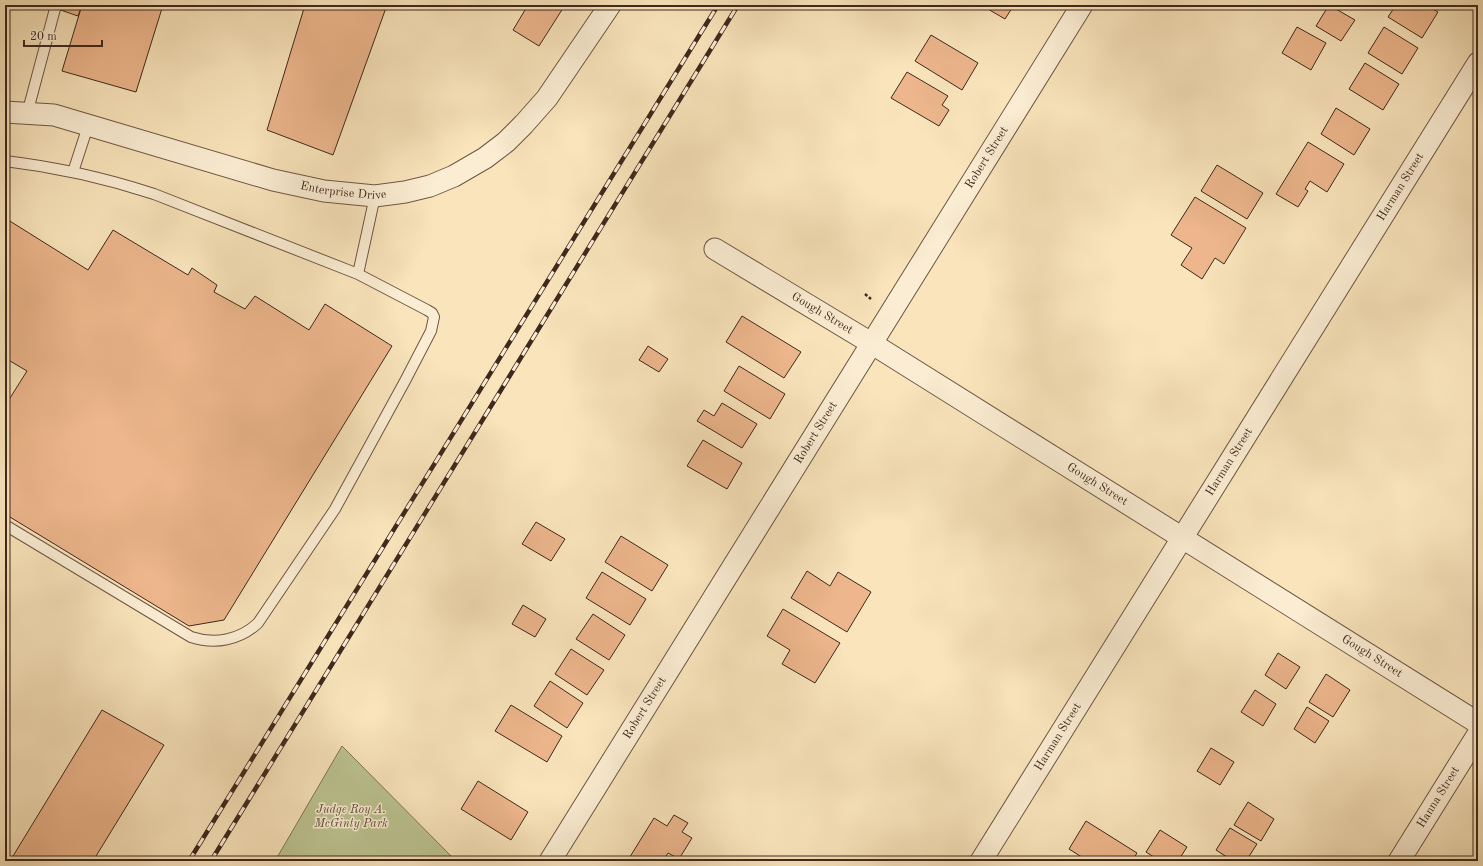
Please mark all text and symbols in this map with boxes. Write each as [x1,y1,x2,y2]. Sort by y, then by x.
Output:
scale bar [24,22,102,48]
text: 20 m [30,31,57,43]
street label: Robert Street [963,125,1011,191]
street label: Harman Street [1375,151,1426,223]
street label: Enterprise Drive [299,180,388,202]
street label: Gough Street [789,291,855,337]
street label: Robert Street [792,400,840,466]
street label: Harman Street [1204,426,1255,498]
street label: Gough Street [1065,461,1130,508]
street label: Gough Street [1339,633,1404,680]
street label: Robert Street [621,675,669,741]
street label: Harman Street [1033,701,1084,773]
street label: Hanna Street [1415,765,1462,830]
park label: Judge Roy A. McGinty Park [313,804,388,830]

